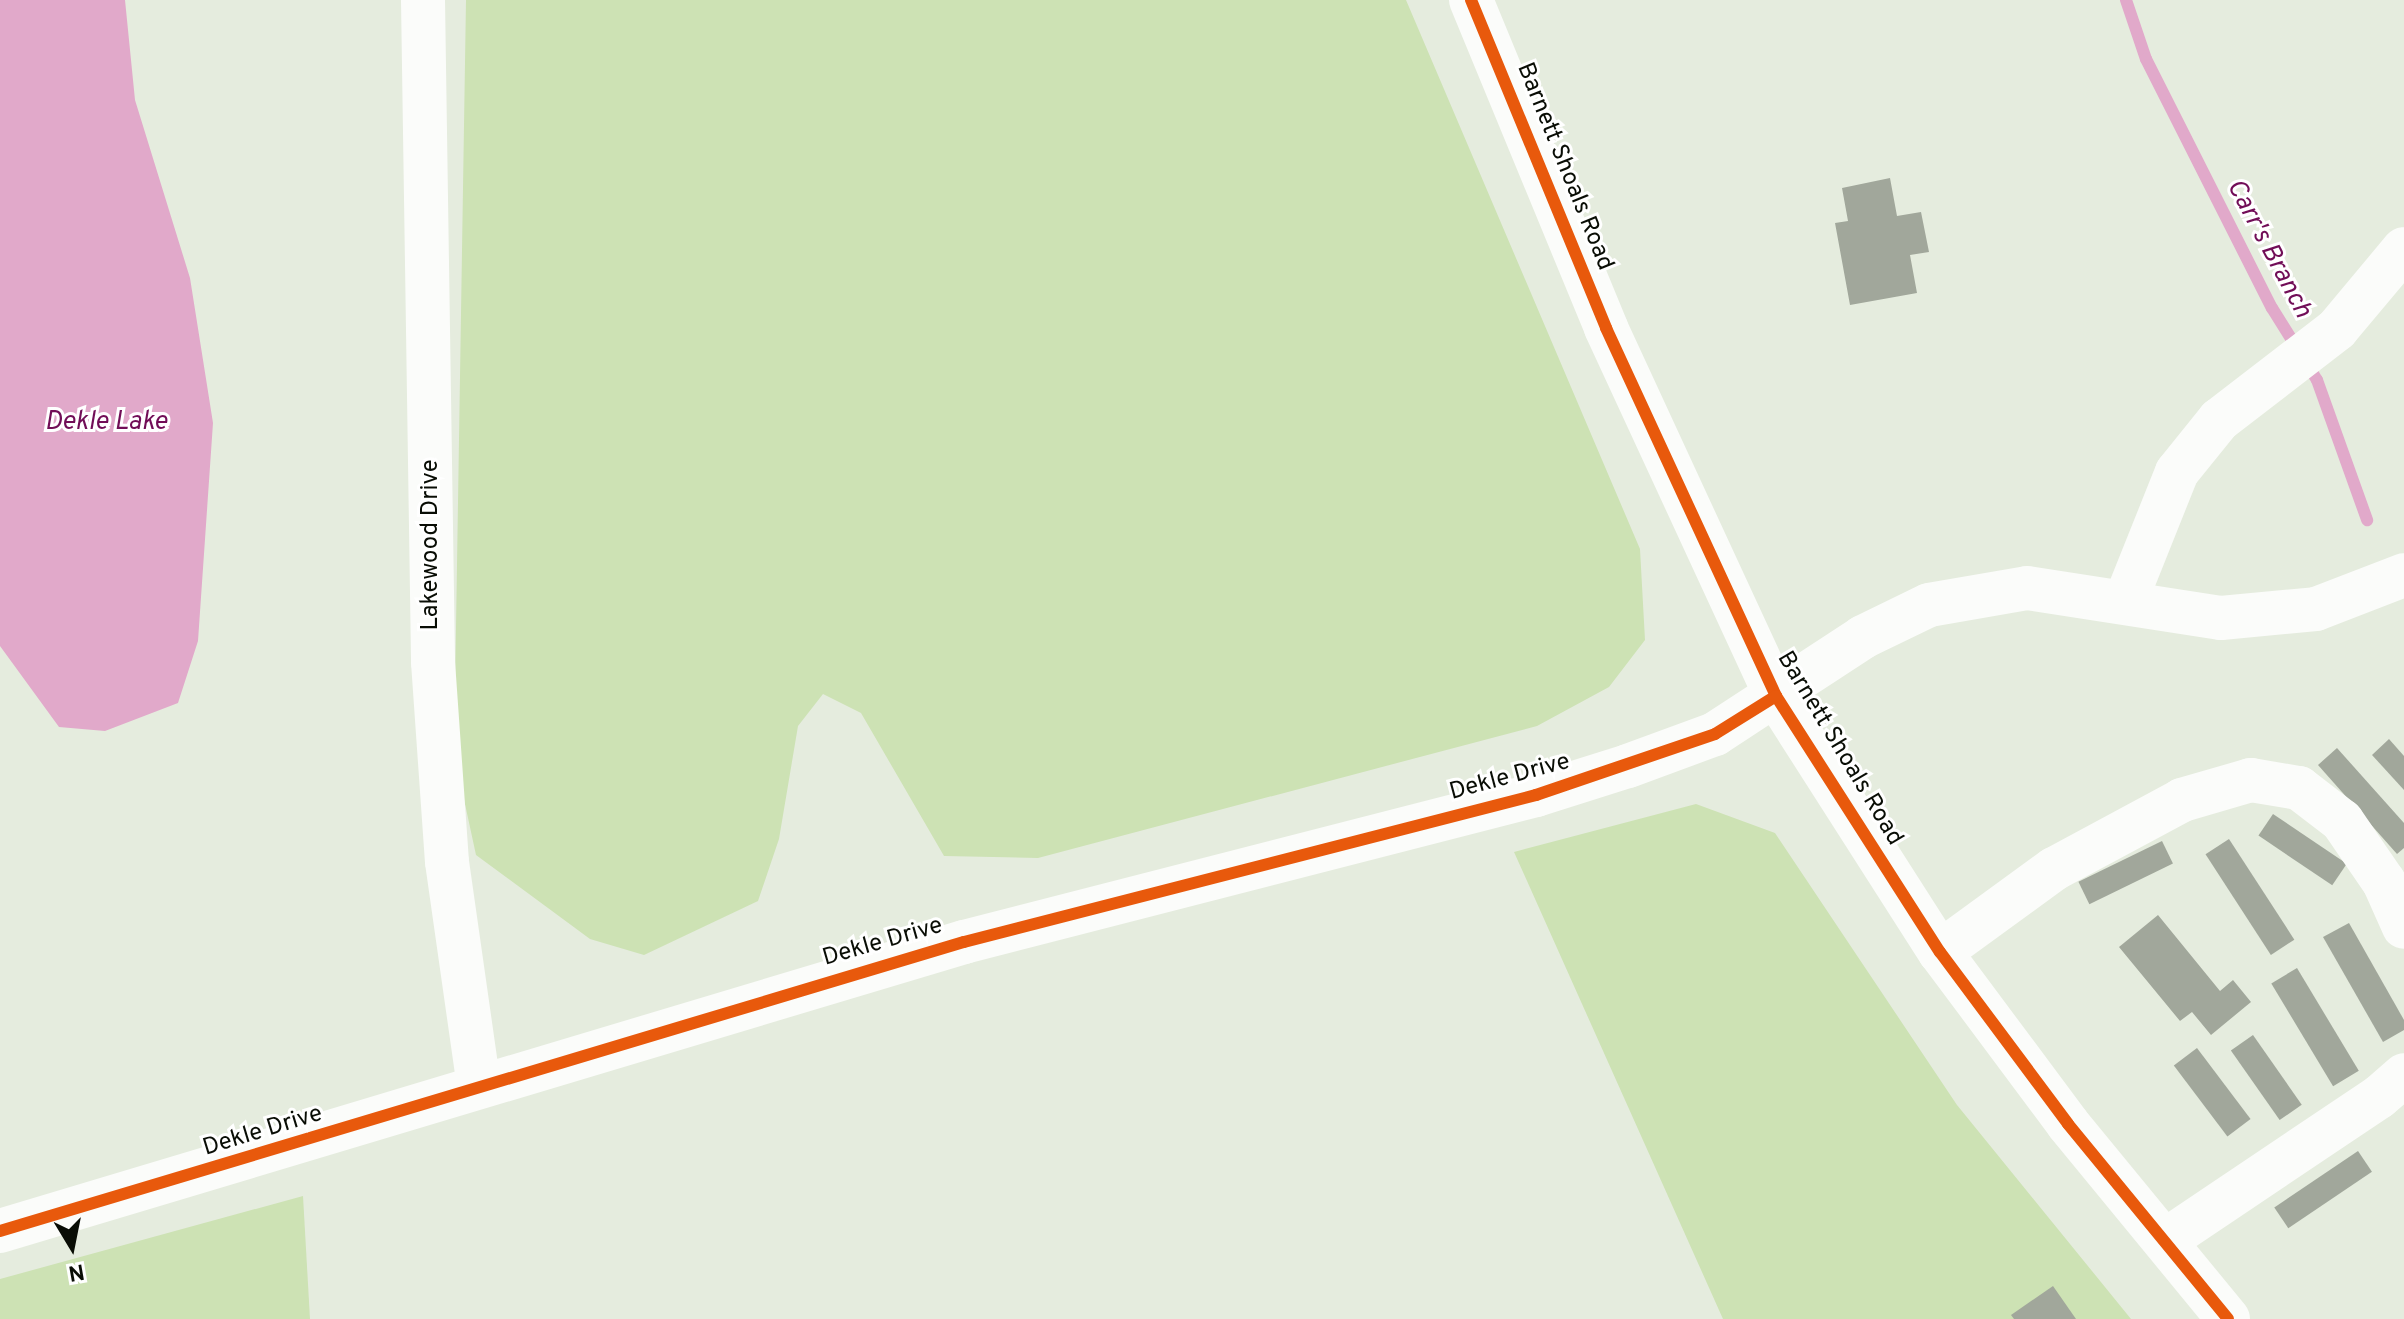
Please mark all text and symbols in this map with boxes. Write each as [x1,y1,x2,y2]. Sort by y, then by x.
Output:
street label: Barnett Shoals Road [1509,59,1619,275]
water label: Carr's Branch [2218,174,2318,324]
water label: Dekle Lake [45,407,167,439]
street label: Lakewood Drive [418,459,446,631]
street label: Barnett Shoals Road [1770,647,1908,851]
street label: Dekle Drive [1447,748,1573,808]
street label: Dekle Drive [820,912,946,974]
street label: Dekle Drive [200,1100,326,1164]
north arrow [32,1207,112,1287]
text: N [66,1256,86,1286]

